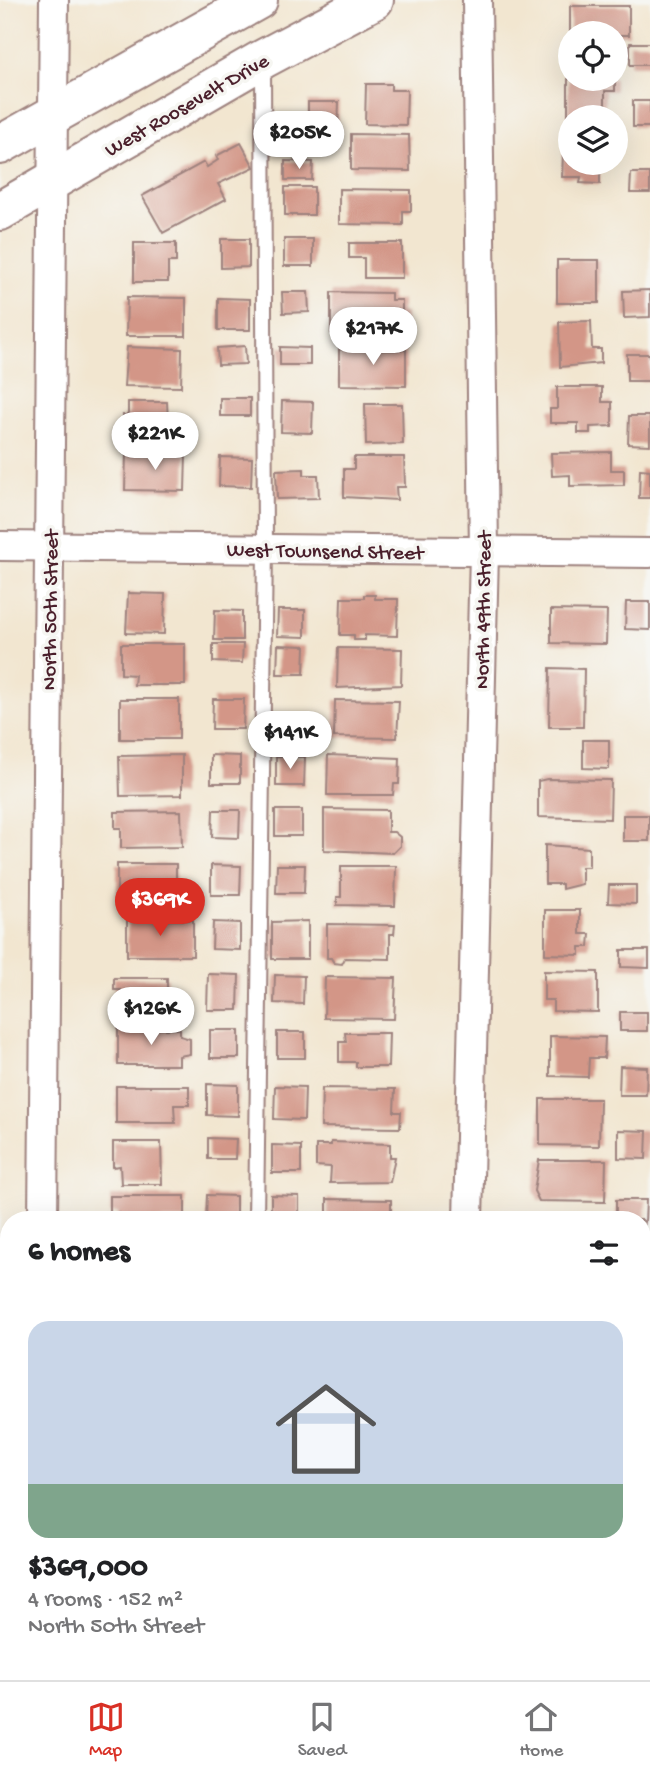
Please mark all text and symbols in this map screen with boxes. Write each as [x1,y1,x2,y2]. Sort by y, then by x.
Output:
map controls [558,21,628,175]
button: locate [558,21,628,91]
street label: West Roosevelt Drive [101,49,275,164]
button: layers [558,105,628,175]
pin: $205K [250,111,348,171]
text: $205K [269,120,329,147]
pin: $217K [324,308,422,367]
text: $217K [345,316,401,343]
pin: $221K [106,412,204,472]
text: $221K [128,421,182,448]
street label: North 50th Street [39,527,66,691]
street label: North 49th Street [472,528,499,689]
street label: West Townsend Street [226,539,426,568]
pin: $141K [241,712,339,771]
text: $141K [264,720,316,747]
pin: $369K [111,878,209,938]
text: $369K [131,887,189,914]
pin: $126K [102,988,200,1047]
text: $126K [123,996,179,1023]
icon: filters [585,1234,623,1272]
text: 6 homes [28,1236,130,1271]
icon: home [263,1366,389,1492]
text: $369,000 [28,1552,148,1587]
text: 4 rooms · 152 m² [28,1587,183,1614]
text: North 50th Street [28,1614,204,1641]
tab: Map [87,1698,125,1763]
tab: Saved [298,1698,346,1763]
tab: Home [519,1698,563,1763]

